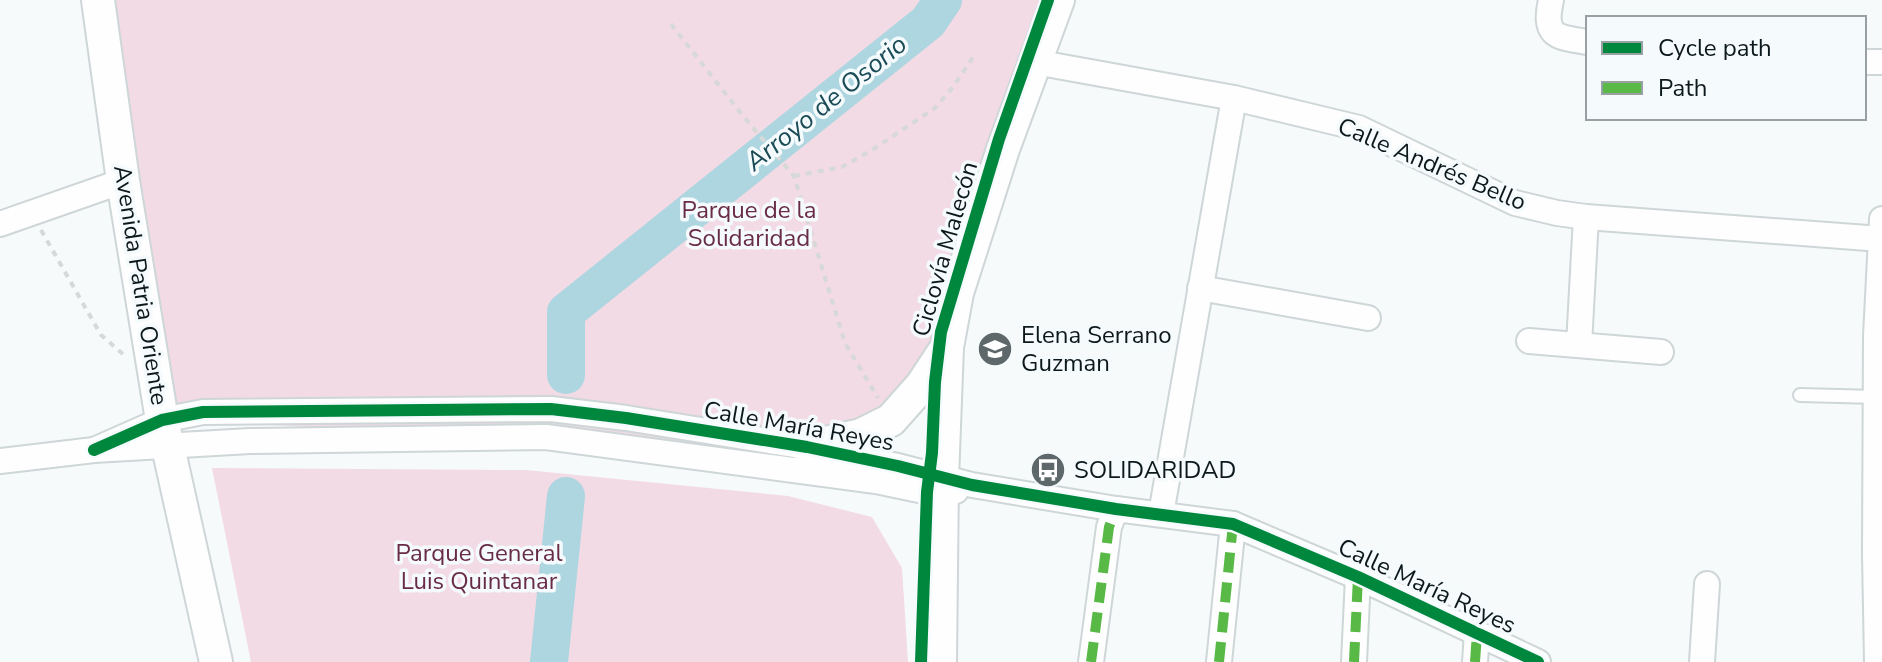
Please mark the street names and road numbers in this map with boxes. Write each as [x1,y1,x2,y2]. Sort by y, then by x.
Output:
street label: Calle Andrés Bello [1333,110,1531,218]
street label: Ciclovía Malecón [905,158,985,340]
street label: Avenida Patria Oriente [106,163,176,407]
street label: Calle María Reyes [701,394,897,458]
street label: Calle María Reyes [1333,531,1521,641]

